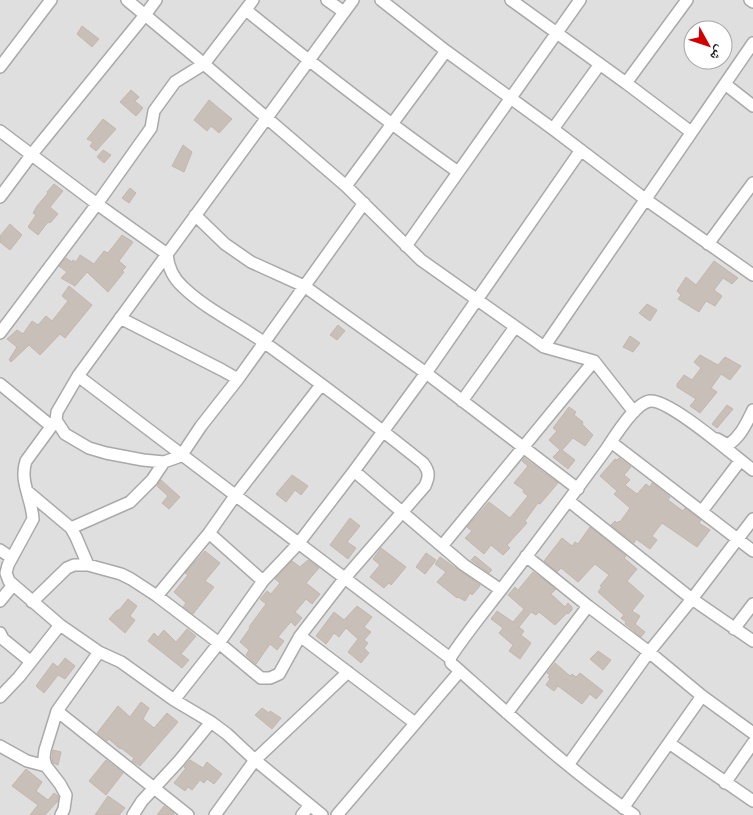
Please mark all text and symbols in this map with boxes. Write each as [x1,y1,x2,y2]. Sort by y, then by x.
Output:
north arrow [683,20,733,70]
text: ش [706,42,730,66]

